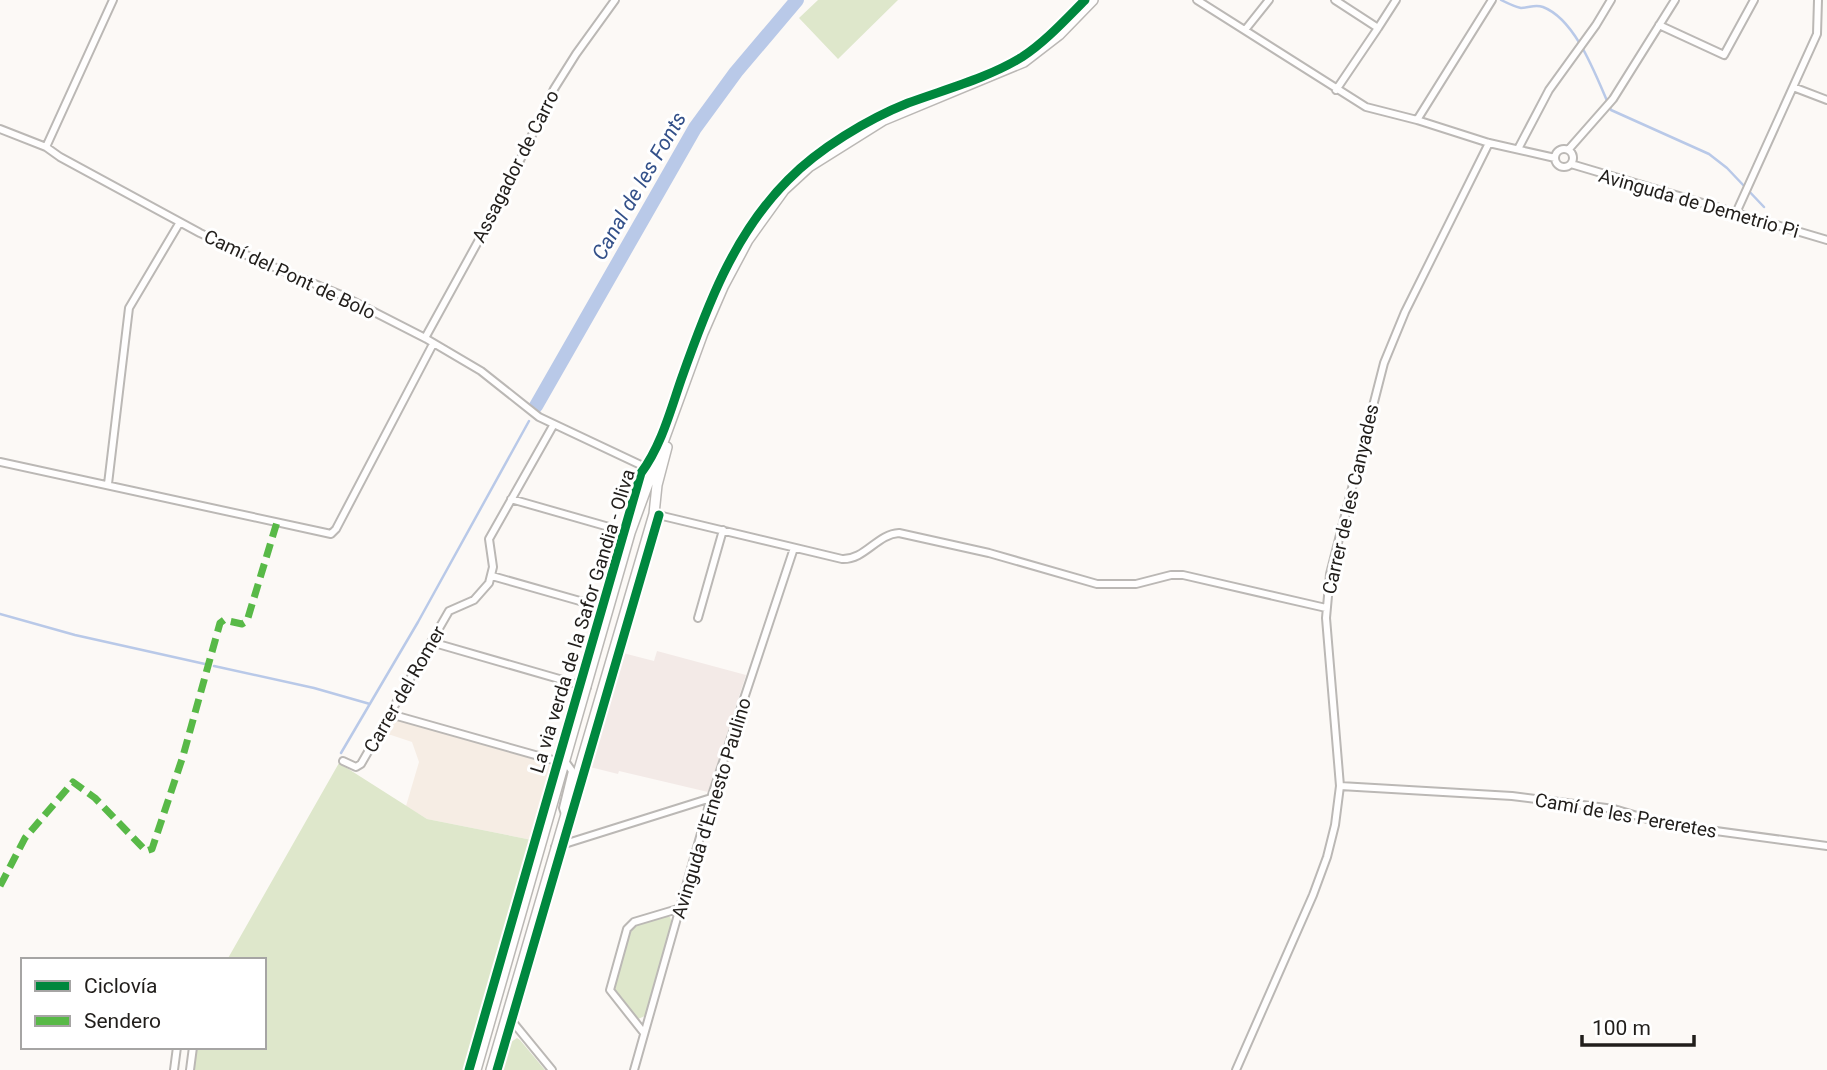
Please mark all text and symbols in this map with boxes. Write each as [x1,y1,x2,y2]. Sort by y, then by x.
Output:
street label: Assagador de Carro [467,86,564,246]
water label: Canal de les Fonts [587,108,691,264]
street label: Avinguda de Demetrio Pi [1596,164,1802,243]
street label: Camí del Pont de Bolo [200,225,379,324]
street label: Carrer de les Canyades [1317,402,1384,596]
street label: La via verda de la Safor Gandia - Oliva [525,466,640,776]
street label: Carrer del Romer [359,621,450,757]
street label: Avinguda d'Ernesto Paulino [667,695,756,921]
street label: Camí de les Pereretes [1533,788,1719,843]
legend [21,958,266,1049]
text: Ciclovía [84,974,158,998]
scale bar [1582,1004,1694,1048]
text: Sendero [84,1009,161,1033]
text: 100 m [1592,1016,1651,1040]

